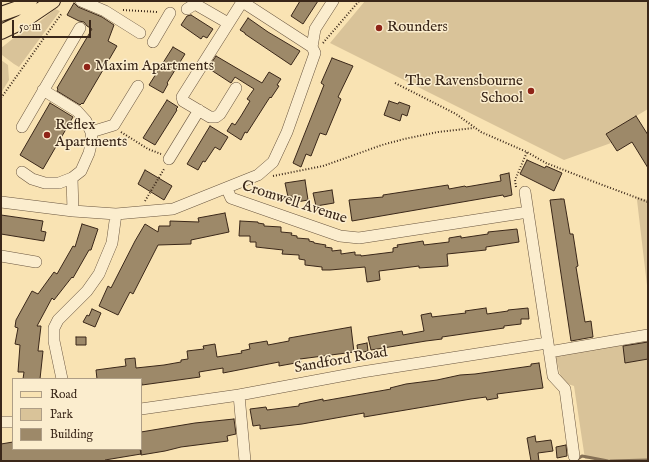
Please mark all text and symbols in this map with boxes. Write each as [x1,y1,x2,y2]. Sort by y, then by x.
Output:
scale bar [14,12,93,38]
text: 50 m [19,19,41,34]
place label: Rounders [387,19,448,37]
marker: Rounders [374,23,384,33]
place label: Maxim Apartments [95,58,214,76]
marker: Maxim Apartments [82,62,92,72]
place label: The Ravensbourne School [405,73,523,108]
marker: The Ravensbourne School [526,86,536,96]
place label: Reflex Apartments [55,117,127,152]
marker: Reflex Apartments [42,130,52,140]
street label: Cromwell Avenue [239,177,349,229]
street label: Sandford Road [293,344,389,378]
legend [12,378,142,450]
text: Road [50,387,77,402]
text: Park [50,407,73,422]
text: Building [50,427,93,442]

